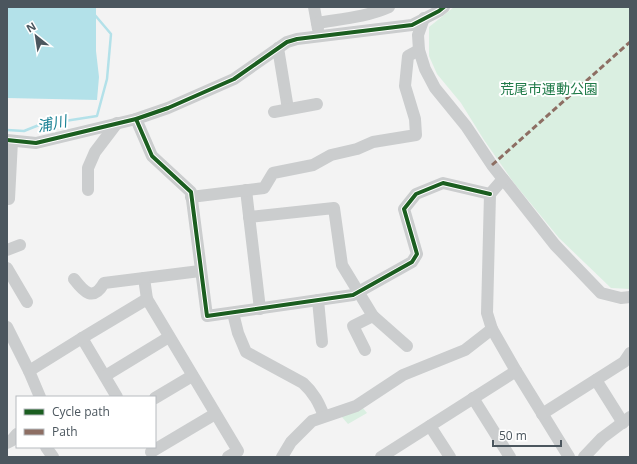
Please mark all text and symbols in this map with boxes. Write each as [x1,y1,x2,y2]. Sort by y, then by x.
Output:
north arrow [16,16,56,56]
text: N [23,18,38,36]
park label: 荒尾市運動公園 [500,79,598,98]
water label: 浦川 [35,110,70,136]
legend [16,396,156,448]
text: Cycle path [52,403,110,420]
scale bar [493,422,561,448]
text: Path [52,423,78,440]
text: 50 m [499,427,527,444]

